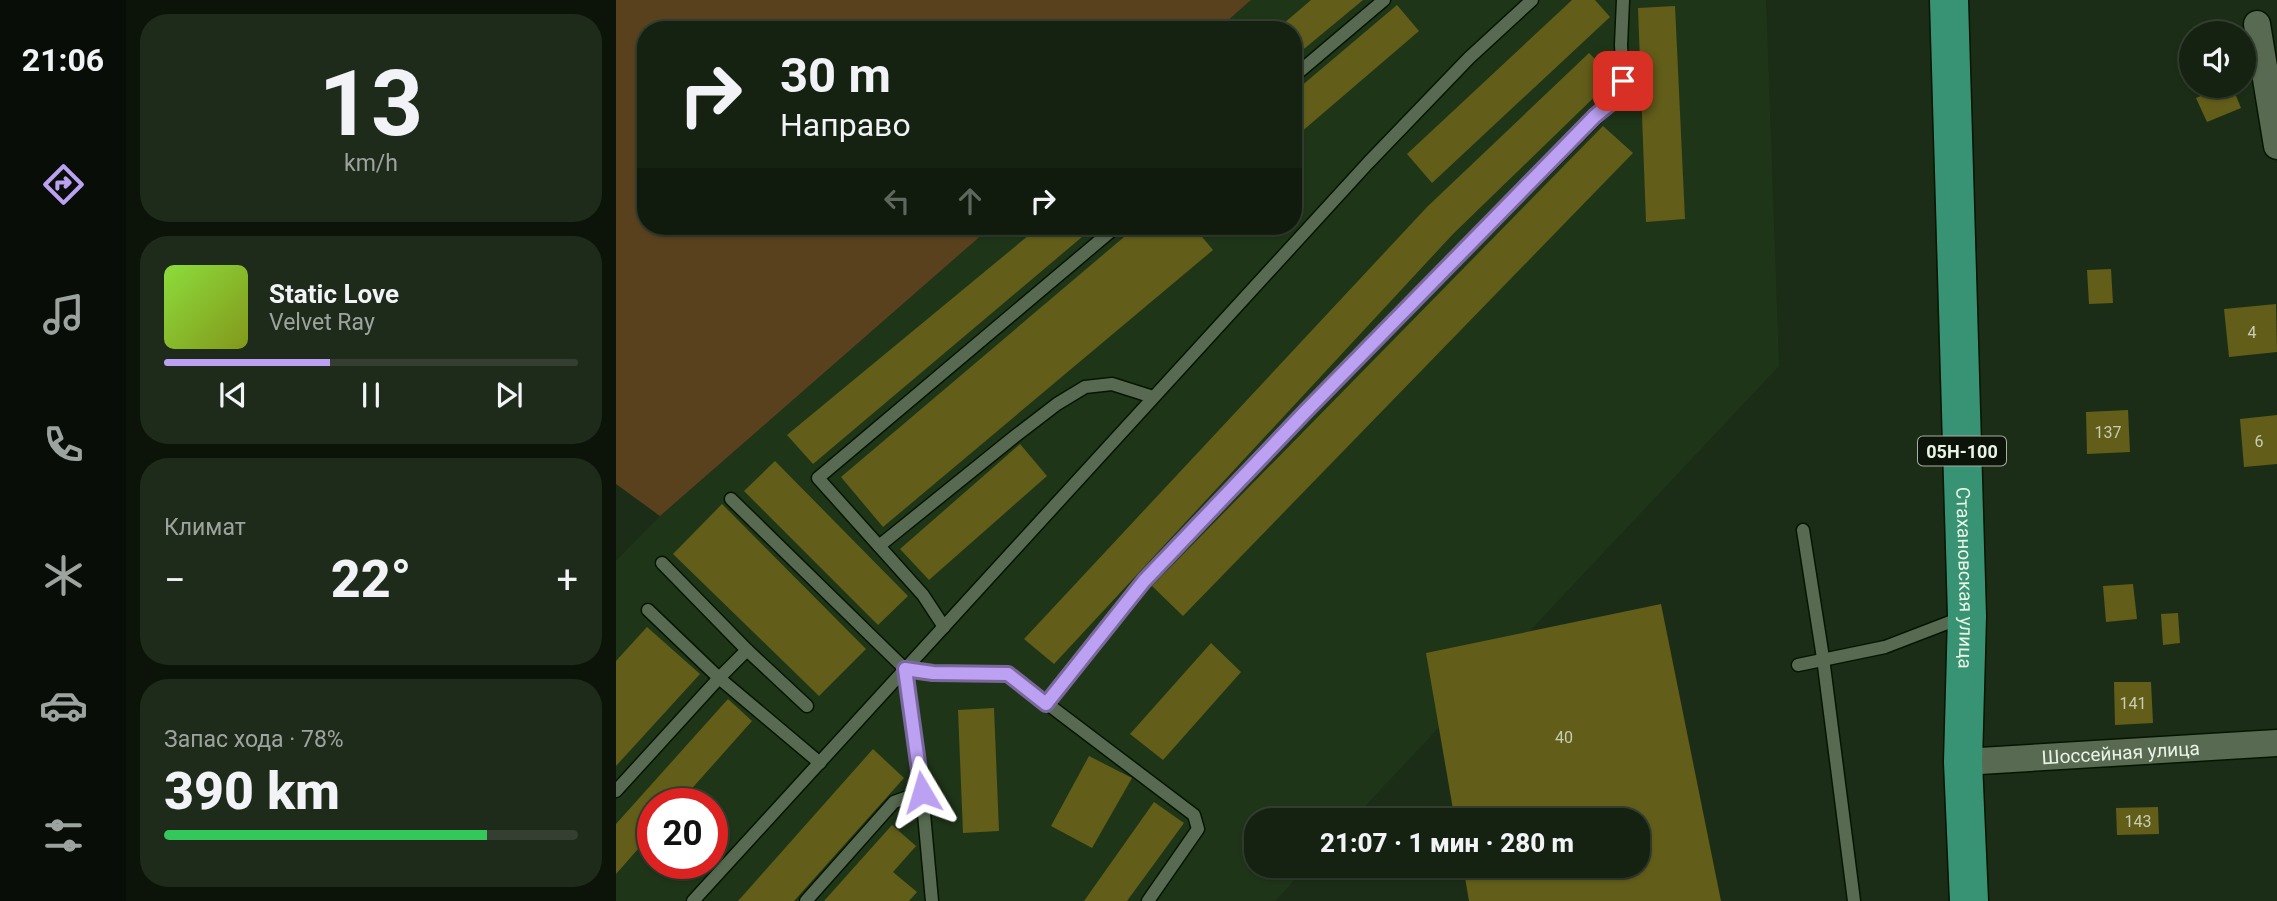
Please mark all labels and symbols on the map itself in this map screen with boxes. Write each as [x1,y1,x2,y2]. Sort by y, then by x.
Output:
pin [1593,51,1653,111]
house number: 4 [2248,323,2257,342]
house number: 137 [2095,423,2121,442]
house number: 6 [2255,432,2264,451]
road number: 05Н-100 [1918,436,2006,466]
street label: Стахановская улица [1952,486,1979,669]
house number: 141 [2120,694,2146,713]
house number: 40 [1555,728,1573,747]
street label: Шоссейная улица [2041,736,2200,769]
position arrow [885,755,959,829]
speed limit sign: 20 [637,788,728,879]
house number: 143 [2125,812,2151,831]

